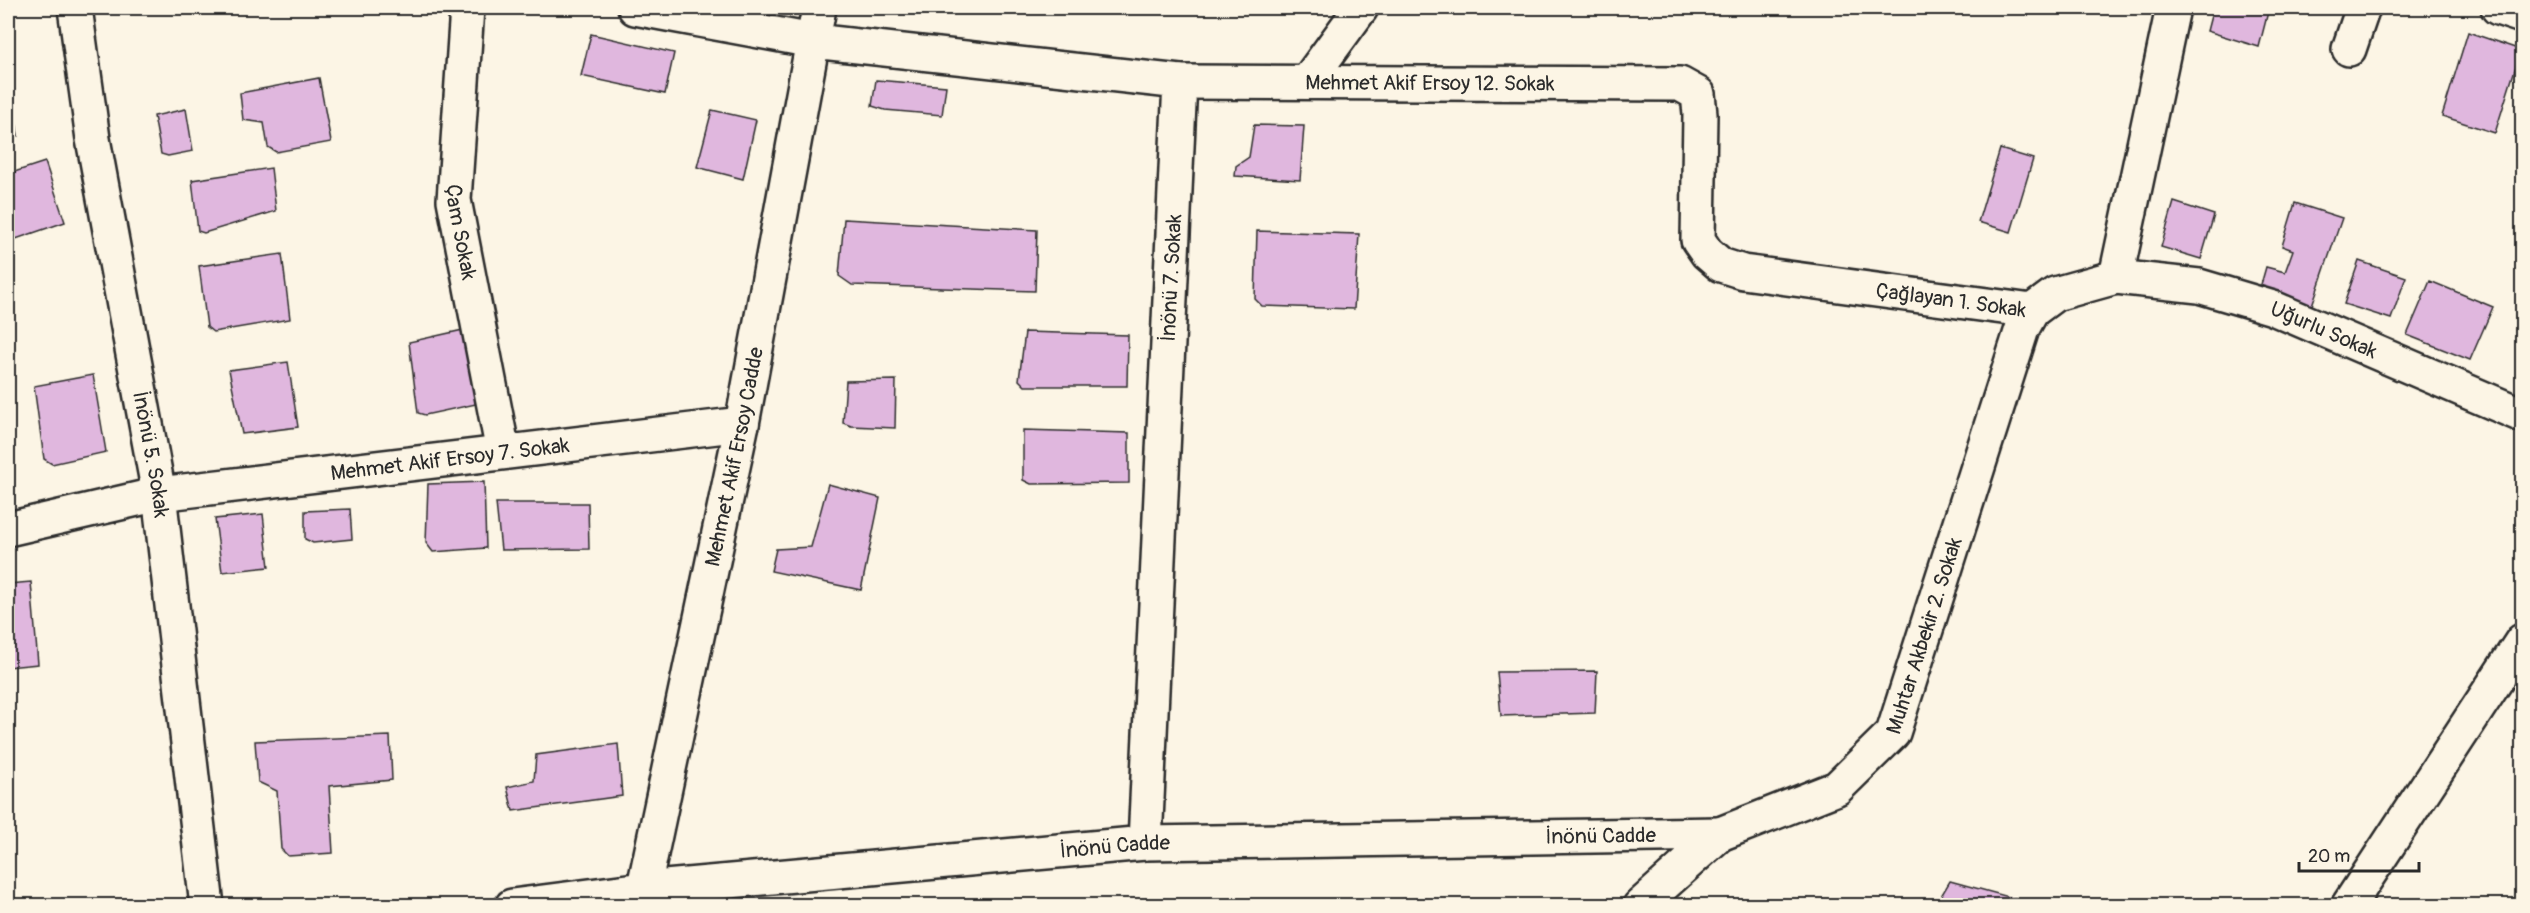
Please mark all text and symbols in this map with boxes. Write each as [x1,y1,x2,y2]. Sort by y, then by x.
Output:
street label: Mehmet Akif Ersoy 12. Sokak [1305,70,1555,97]
street label: Çam Sokak [440,183,482,282]
street label: İnönü 7. Sokak [1155,213,1188,342]
street label: Çağlayan 1. Sokak [1874,277,2028,324]
street label: Uğurlu Sokak [2266,295,2382,365]
street label: Mehmet Akif Ersoy Cadde [699,344,770,569]
street label: İnönü 5. Sokak [126,389,175,519]
street label: Mehmet Akif Ersoy 7. Sokak [329,432,571,487]
street label: Muhtar Akbekir 2. Sokak [1880,534,1969,738]
street label: İnönü Cadde [1545,822,1657,851]
street label: İnönü Cadde [1059,830,1171,865]
scale bar [2299,835,2419,873]
text: 20 m [2308,845,2350,868]

